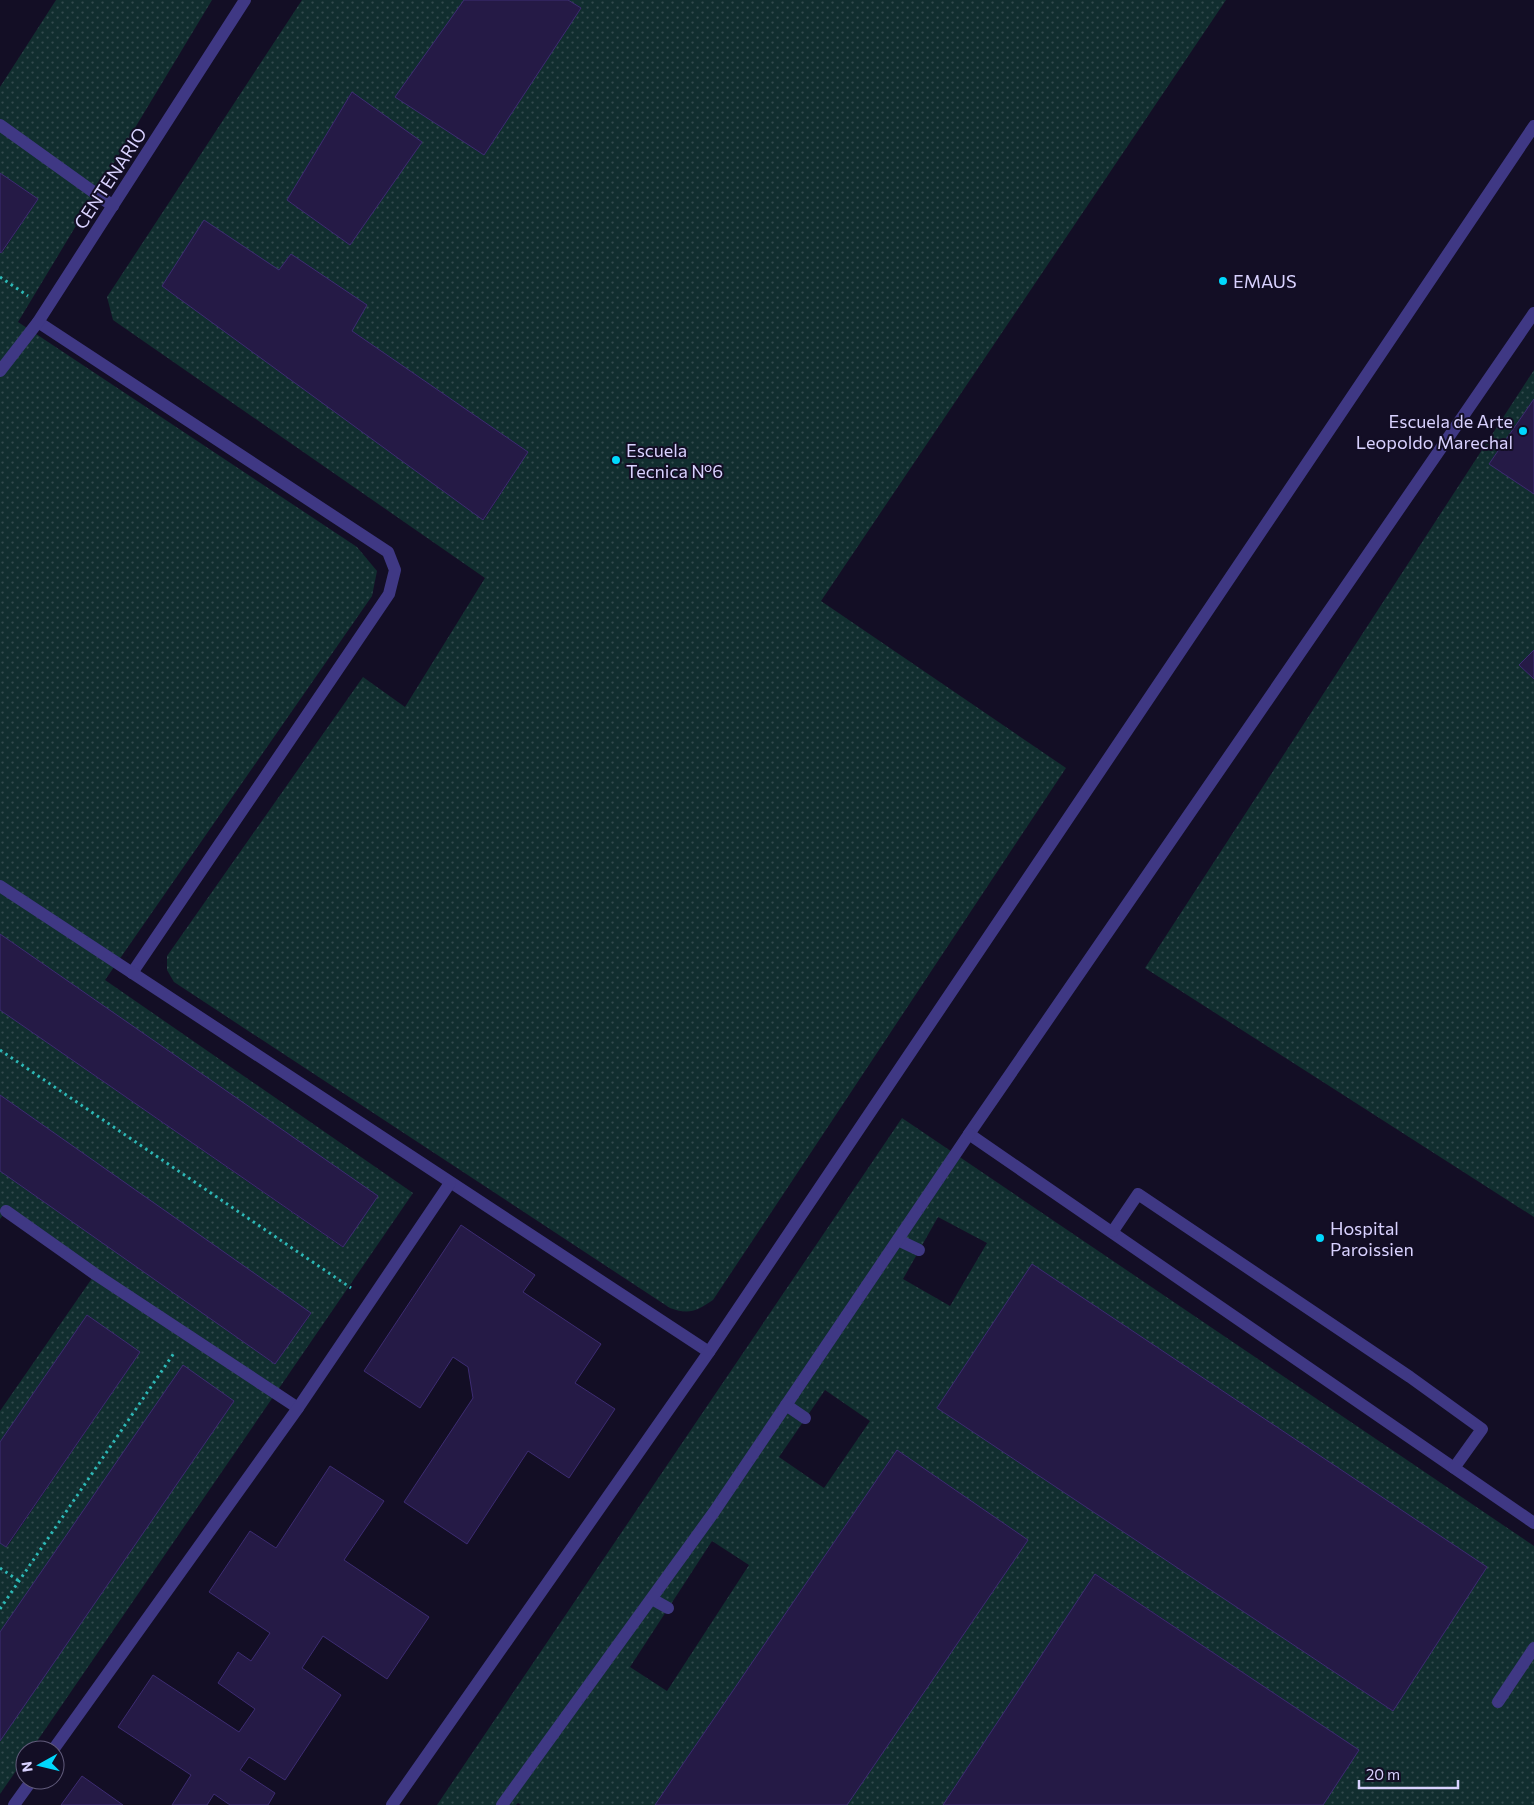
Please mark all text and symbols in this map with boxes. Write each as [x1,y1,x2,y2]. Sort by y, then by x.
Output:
street label: CENTENARIO [69,123,151,233]
place label: EMAUS [1233,270,1297,292]
marker: EMAUS [1217,275,1229,287]
place label: Escuela de Arte Leopoldo Marechal [1356,410,1513,453]
marker: Escuela de Arte Leopoldo Marechal [1517,425,1529,437]
place label: Escuela Tecnica Nº6 [626,439,723,482]
marker: Escuela Tecnica Nº6 [610,454,622,466]
place label: Hospital Paroissien [1330,1217,1414,1260]
marker: Hospital Paroissien [1314,1232,1326,1244]
north arrow [15,1740,65,1790]
scale bar [1359,1758,1458,1790]
text: N [17,1760,36,1773]
text: 20 m [1366,1765,1400,1783]

